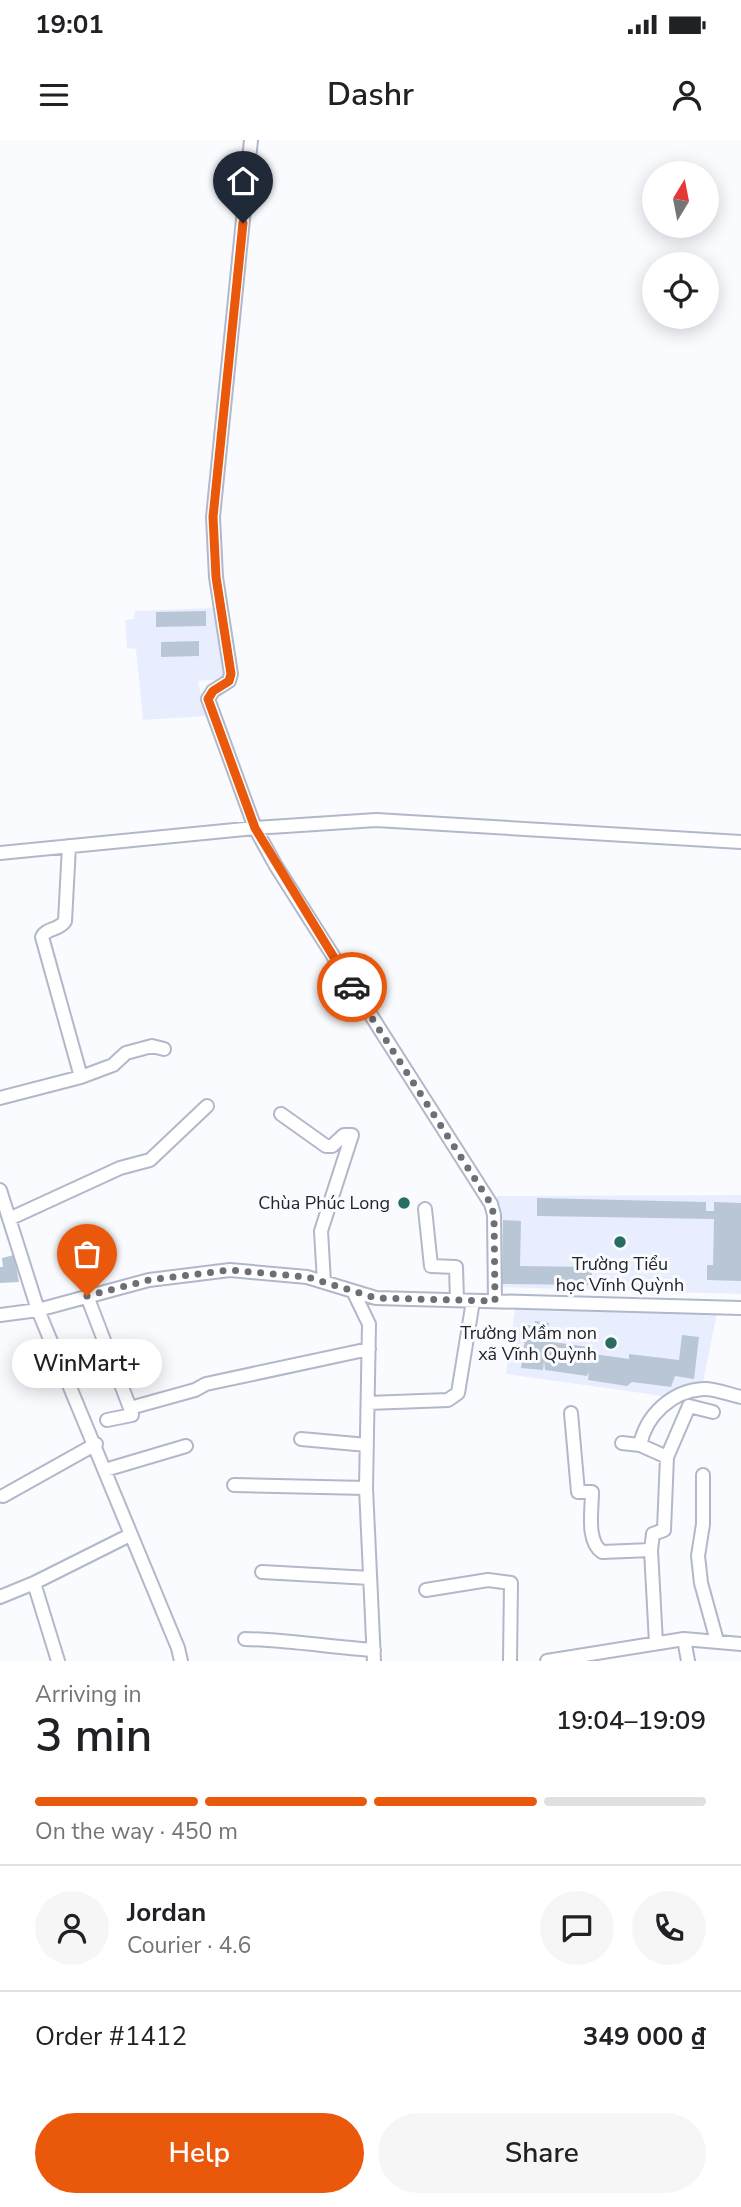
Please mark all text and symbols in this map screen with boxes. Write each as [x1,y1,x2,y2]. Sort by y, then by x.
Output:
text: 19:01 [35,7,104,42]
text: Dashr [327,73,414,116]
icon: menu [35,76,73,114]
icon: person [668,76,706,114]
pin [213,151,273,223]
north arrow [642,161,719,238]
map controls [642,161,719,329]
icon: home [224,162,262,200]
button: locate [642,252,719,329]
courier [317,952,387,1022]
icon: car [333,968,371,1006]
place label: Chùa Phúc Long [258,1191,390,1215]
marker: Chùa Phúc Long [396,1195,412,1211]
pin [57,1224,117,1296]
marker: Trường Tiểu học Vĩnh Quỳnh [612,1234,628,1250]
icon: bag [68,1235,106,1273]
place label: Trường Tiểu học Vĩnh Quỳnh [556,1252,684,1297]
place label: Trường Mầm non xã Vĩnh Quỳnh [460,1321,597,1366]
marker: Trường Mầm non xã Vĩnh Quỳnh [603,1335,619,1351]
callout: WinMart+ [12,1338,162,1387]
text: WinMart+ [33,1348,141,1379]
text: Arriving in [35,1679,142,1710]
text: 19:04–19:09 [556,1703,706,1738]
text: 3 min [35,1704,152,1767]
text: On the way · 450 m [35,1816,238,1847]
button: person [35,1891,109,1965]
button: chat [540,1891,614,1965]
button: phone [632,1891,706,1965]
text: Jordan [127,1895,206,1930]
text: Courier · 4.6 [127,1930,251,1961]
text: Order #1412 [35,2019,187,2054]
text: 349 000 ₫ [583,2019,706,2054]
button: Help [35,2113,364,2193]
button: Share [378,2113,706,2193]

